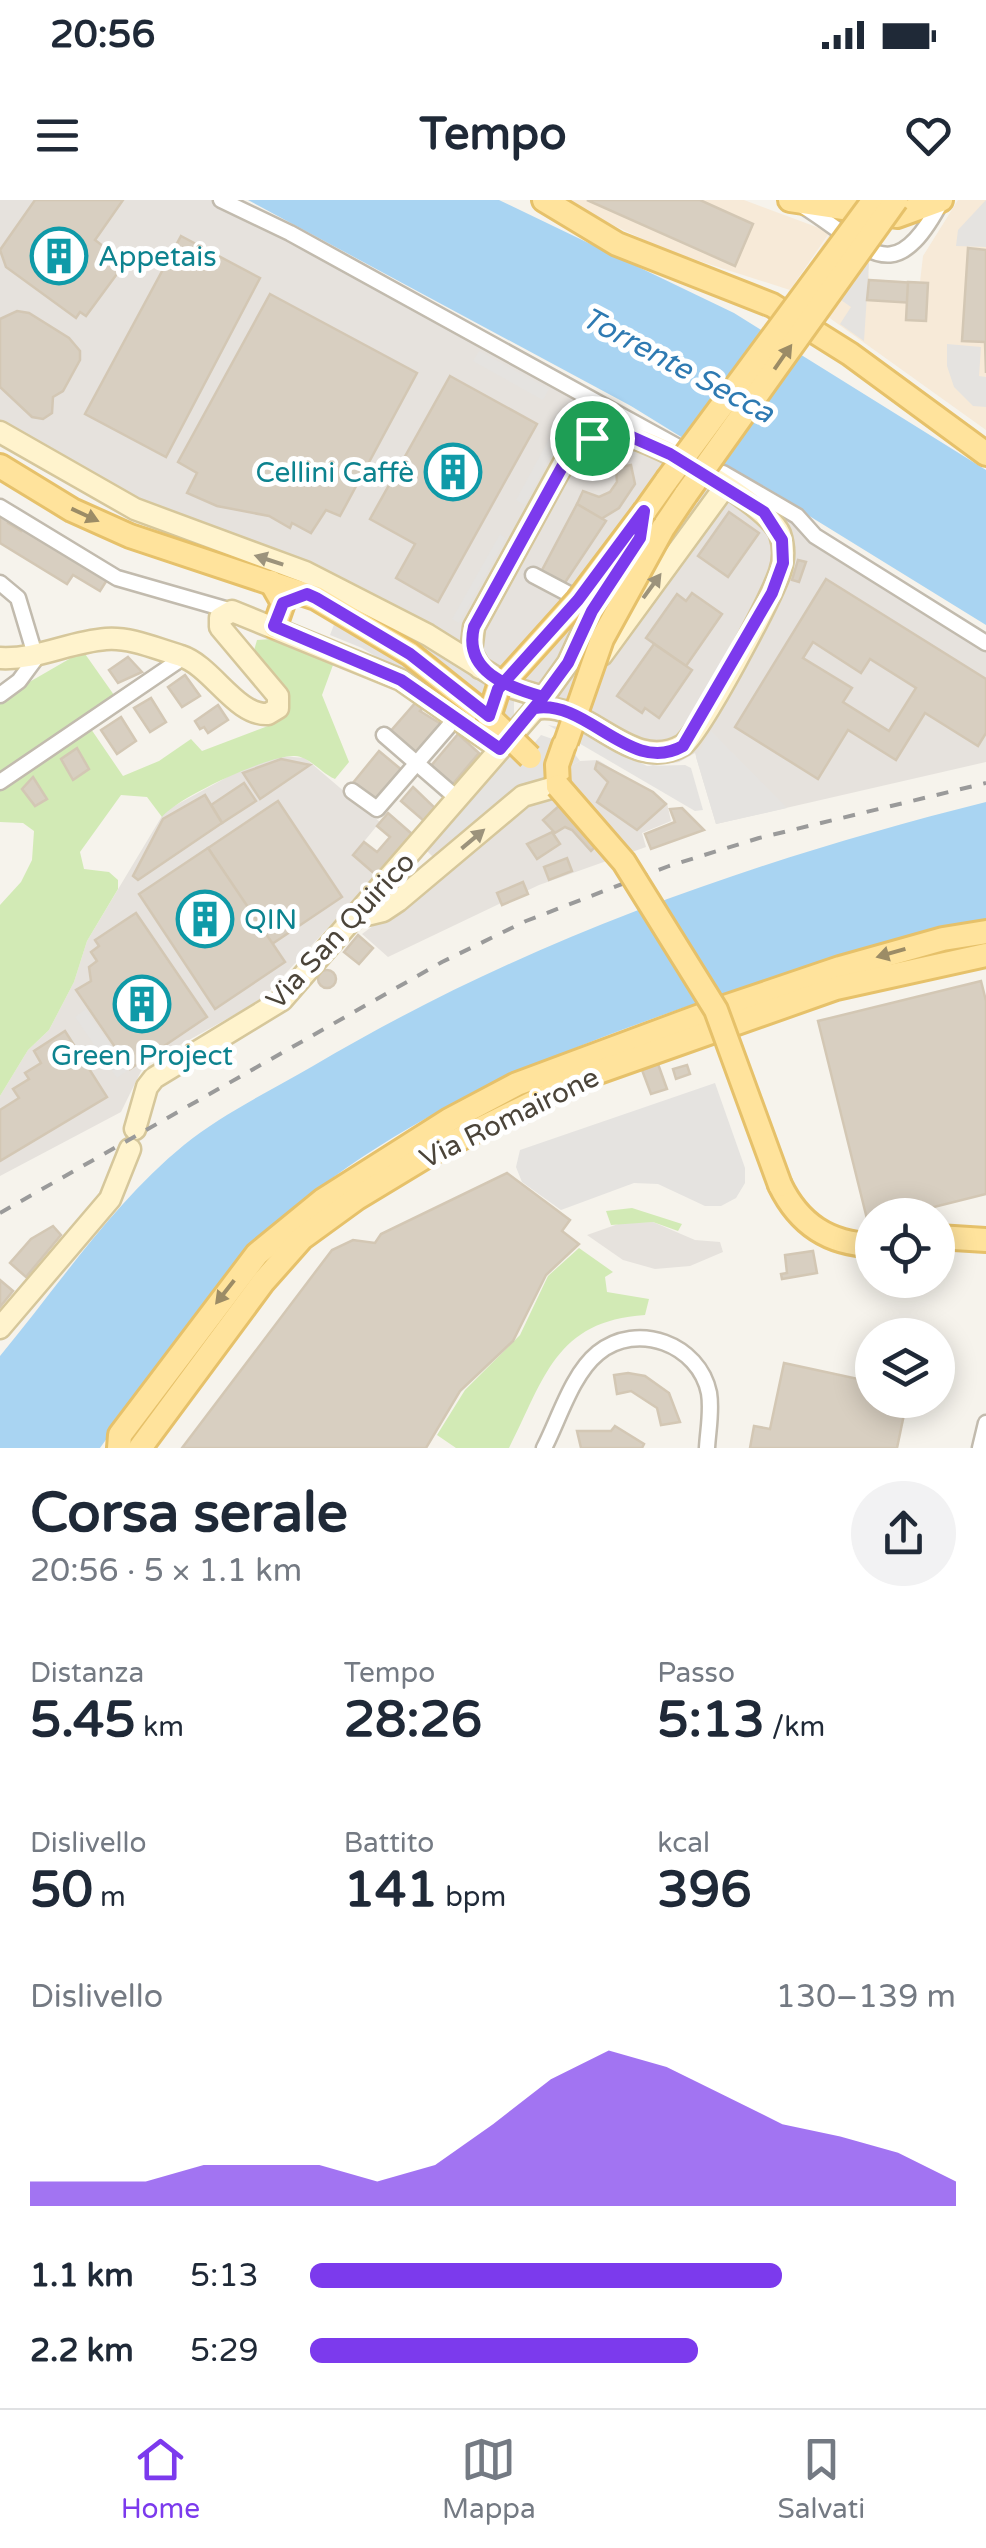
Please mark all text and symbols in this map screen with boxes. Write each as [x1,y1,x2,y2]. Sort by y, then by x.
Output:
text: 20:56 [50,12,155,58]
icon: menu [30,108,85,163]
text: Tempo [419,108,567,162]
icon: heart [901,108,956,163]
building icon: Appetais [29,226,89,286]
place label: Appetais [98,240,217,274]
water label: Torrente Secca [575,299,781,432]
one-way arrow [773,344,792,370]
pin [550,396,635,481]
icon: arrive [565,411,620,466]
building icon: Cellini Caffè [423,442,483,502]
place label: Cellini Caffè [255,456,414,490]
one-way arrow [70,506,99,523]
one-way arrow [253,552,283,567]
one-way arrow [642,573,662,600]
one-way arrow [460,828,485,850]
street label: Via San Quirico [259,845,422,1016]
building icon: QIN [175,889,235,949]
place label: QIN [244,903,297,937]
one-way arrow [875,946,906,962]
building icon: Green Project [112,974,172,1034]
place label: Green Project [51,1039,233,1073]
street label: Via Romairone [414,1060,604,1176]
map controls [855,1198,955,1418]
button: locate [855,1198,955,1298]
one-way arrow [216,1279,236,1305]
button: layers [855,1318,955,1418]
text: Corsa serale [30,1481,348,1547]
button: share [851,1481,956,1586]
text: 20:56 · 5 × 1.1 km [30,1552,302,1590]
text: Distanza [30,1656,144,1690]
text: Tempo [344,1656,435,1690]
text: Passo [657,1656,735,1690]
text: 5.45 [30,1690,136,1750]
text: 28:26 [344,1690,482,1750]
text: 5:13 [657,1690,765,1750]
text: km [136,1710,184,1744]
text: /km [765,1710,825,1744]
text: Dislivello [30,1826,147,1860]
text: Battito [344,1826,434,1860]
text: kcal [657,1826,710,1860]
text: 50 [30,1860,93,1920]
text: 141 [344,1860,438,1920]
text: 396 [657,1860,752,1920]
text: m [93,1880,126,1914]
text: bpm [438,1880,506,1914]
text: Dislivello [30,1978,163,2016]
text: 130–139 m [776,1978,956,2016]
text: 1.1 km [30,2257,134,2295]
text: 5:13 [190,2257,259,2295]
text: 2.2 km [30,2332,134,2370]
text: 5:29 [190,2332,259,2370]
tab: Home [121,2432,200,2526]
tab: Mappa [442,2432,536,2526]
tab: Salvati [777,2432,865,2526]

